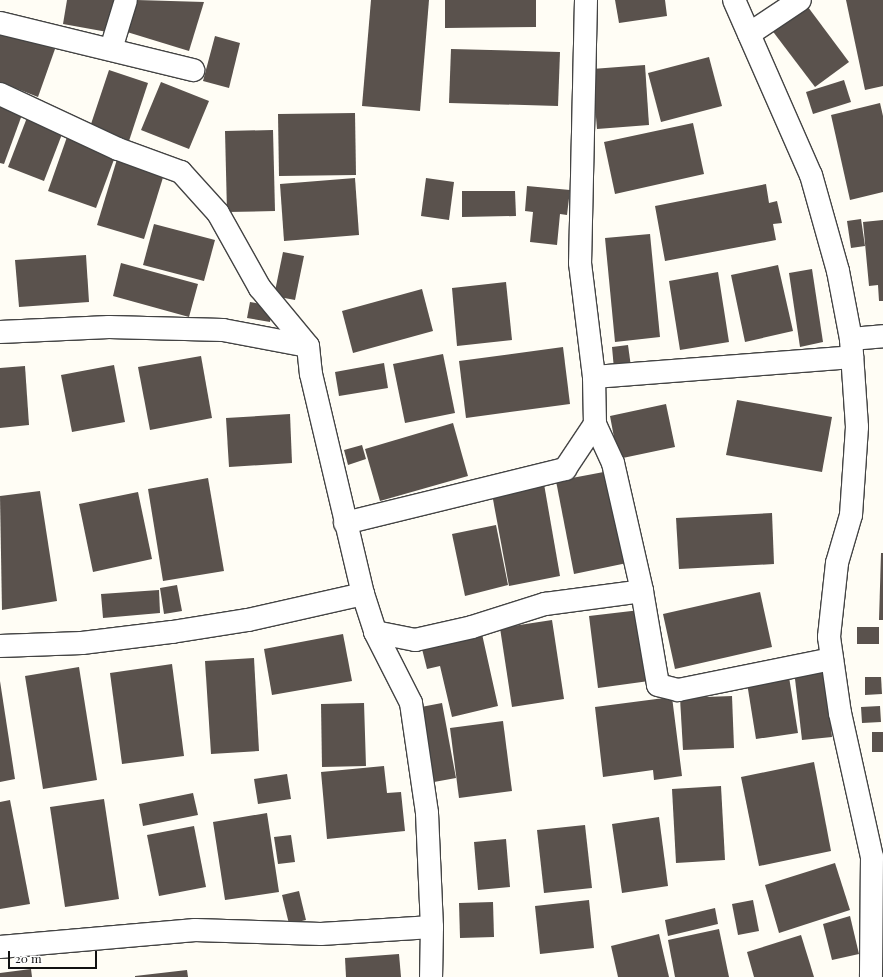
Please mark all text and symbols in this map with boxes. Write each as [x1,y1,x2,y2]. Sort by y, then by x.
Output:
scale bar [10,943,99,969]
text: 20 m [15,950,42,966]

